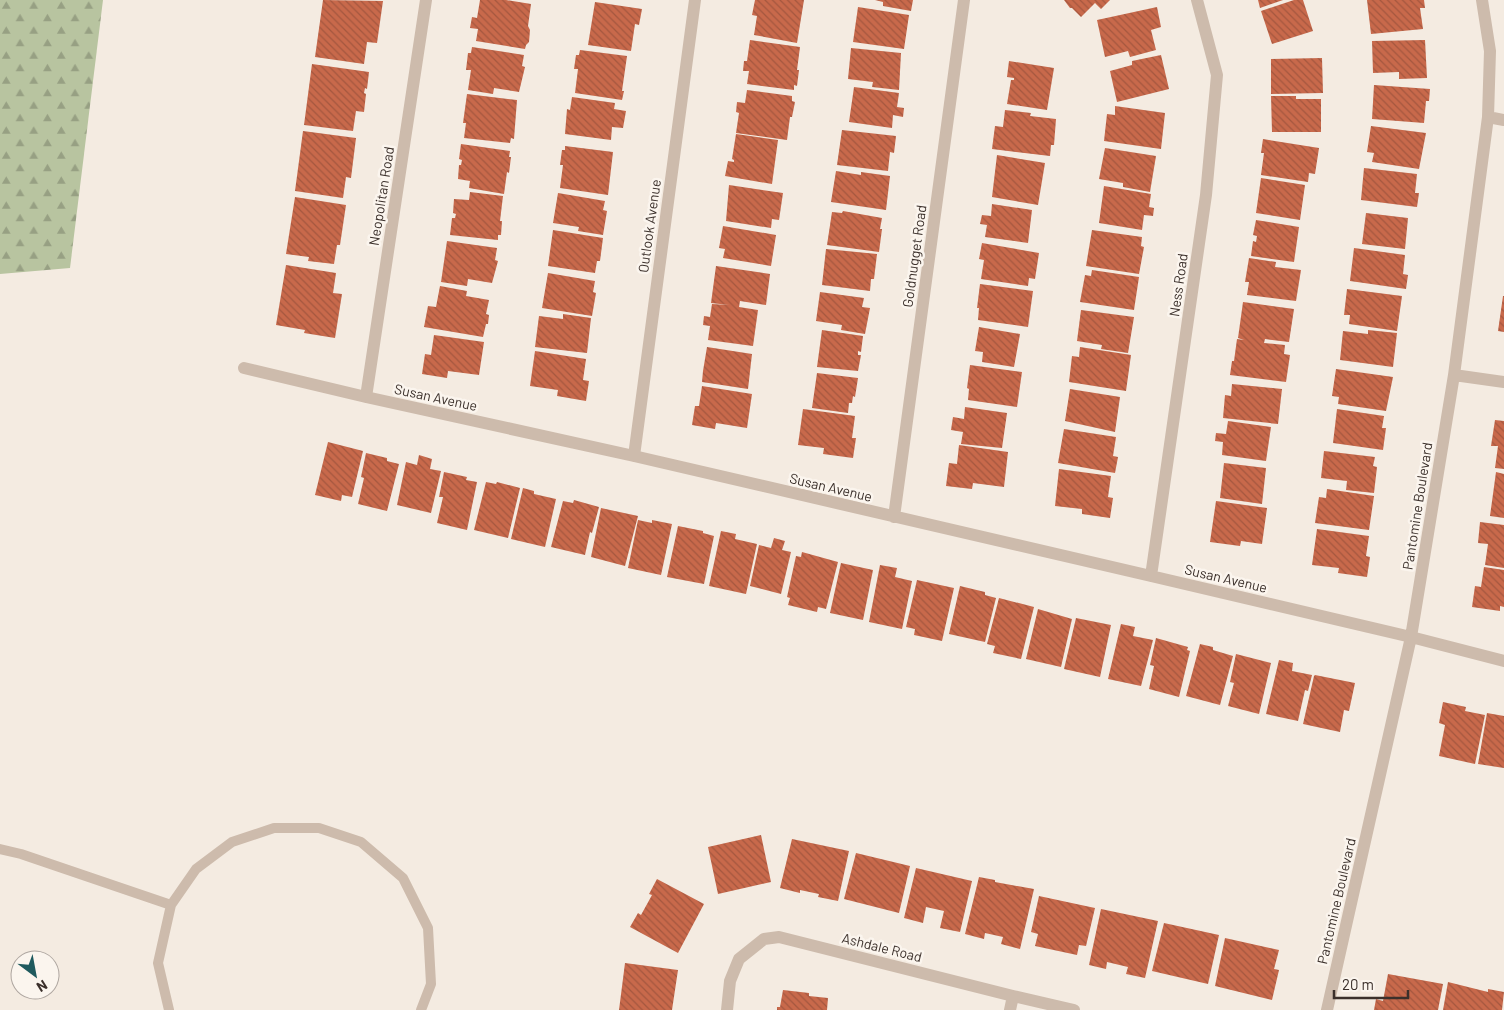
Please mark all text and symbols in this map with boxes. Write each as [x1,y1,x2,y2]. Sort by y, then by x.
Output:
street label: Neopolitan Road [365,145,397,247]
street label: Outlook Avenue [634,178,664,274]
street label: Goldnugget Road [898,204,930,308]
street label: Ness Road [1165,252,1191,318]
street label: Susan Avenue [393,380,479,414]
street label: Pantomine Boulevard [1399,441,1435,571]
street label: Susan Avenue [788,469,874,505]
street label: Susan Avenue [1183,560,1269,596]
street label: Pantomine Boulevard [1313,836,1359,966]
street label: Ashdale Road [840,929,924,965]
north arrow [10,950,60,1000]
scale bar [1334,968,1408,1000]
text: 20 m [1342,975,1374,993]
text: N [34,977,51,996]

